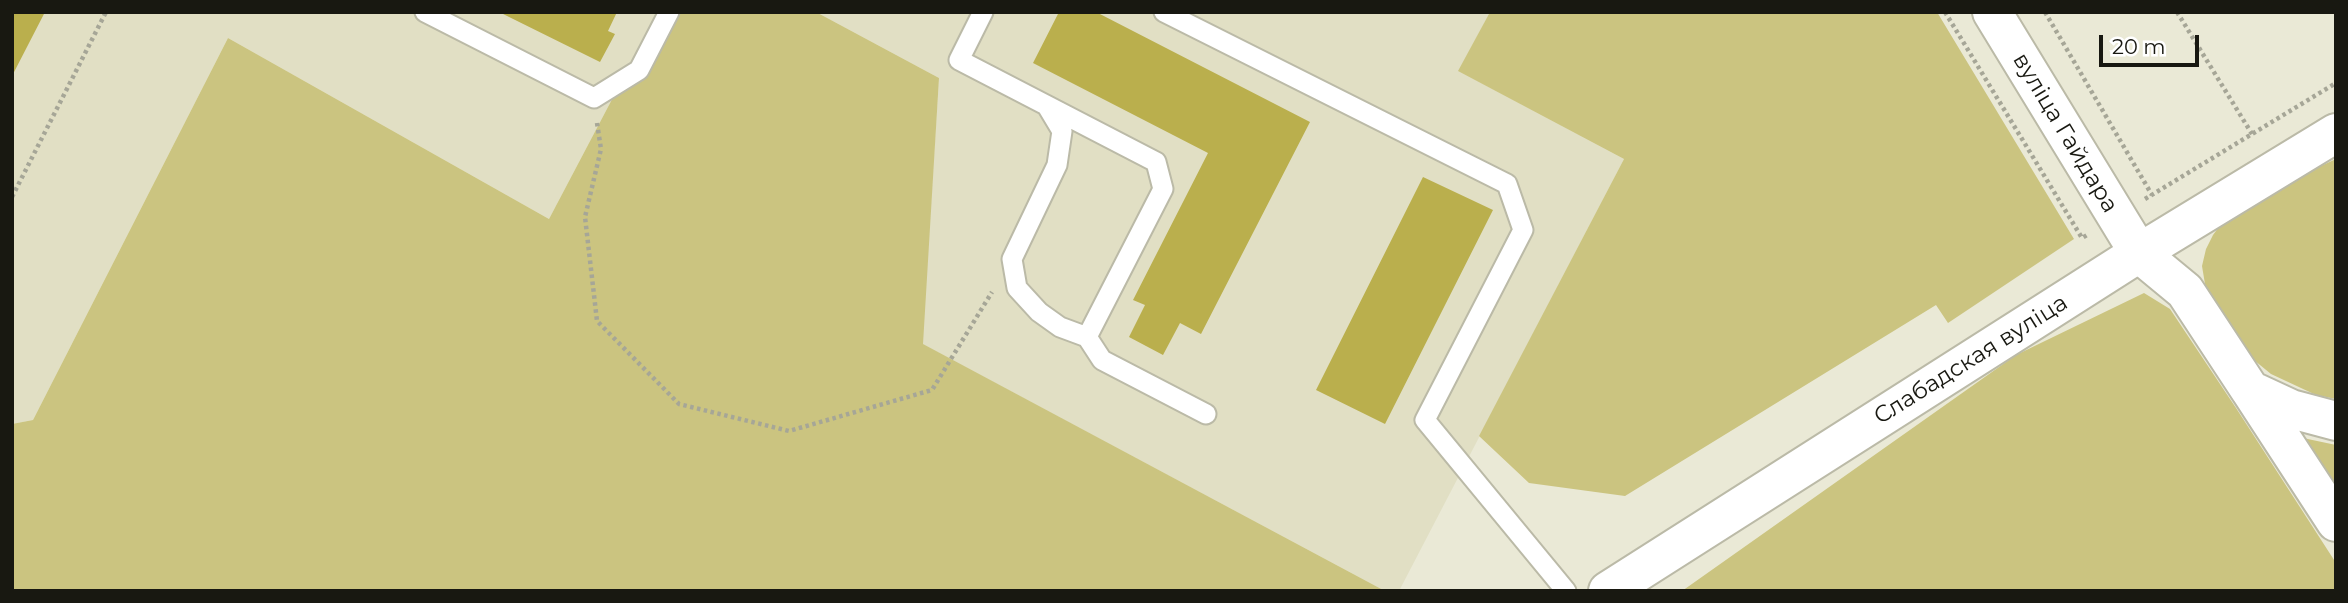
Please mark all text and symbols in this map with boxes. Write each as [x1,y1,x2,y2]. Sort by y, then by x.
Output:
scale bar [2103,21,2203,65]
text: 20 m [2112,34,2166,59]
street label: вуліца Гайдара [2006,48,2124,218]
street label: Слабадская вуліца [1869,289,2073,431]

